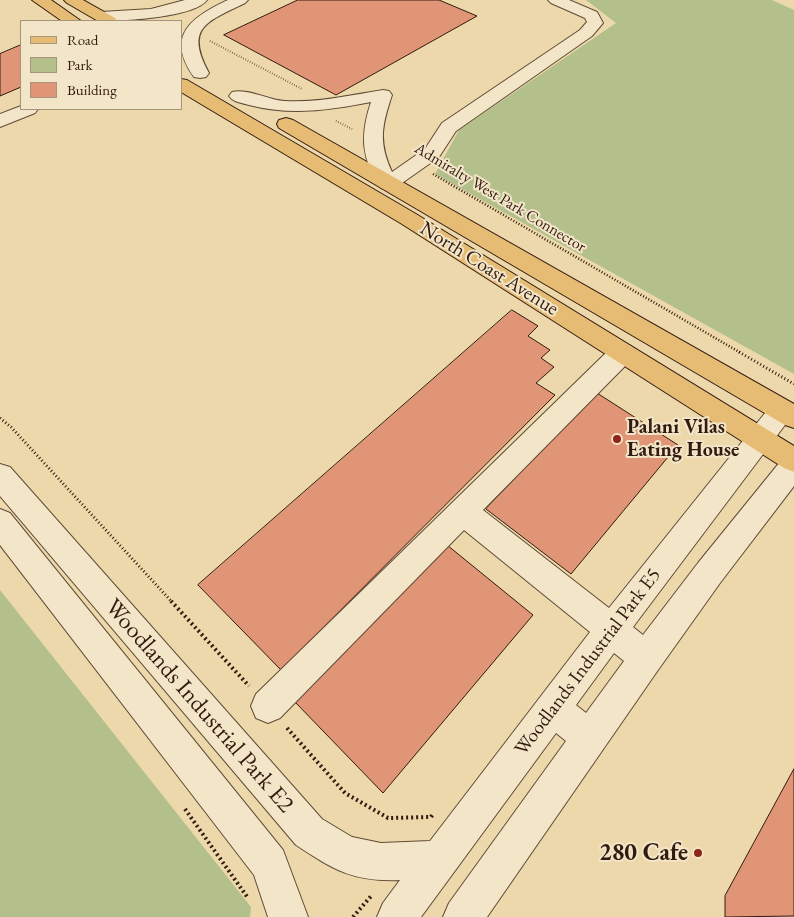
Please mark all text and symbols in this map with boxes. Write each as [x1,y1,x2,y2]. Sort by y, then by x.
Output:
legend [20,20,182,110]
text: Road [67,30,98,49]
text: Park [67,55,93,74]
text: Building [67,80,117,99]
street label: Admiralty West Park Connector [411,139,589,257]
street label: North Coast Avenue [415,217,563,321]
place label: Palani Vilas Eating House [627,416,739,463]
marker: Palani Vilas Eating House [611,433,623,445]
street label: Woodlands Industrial Park E5 [510,564,666,760]
street label: Woodlands Industrial Park E2 [98,593,300,819]
place label: 280 Cafe [599,839,688,867]
marker: 280 Cafe [692,847,704,859]

